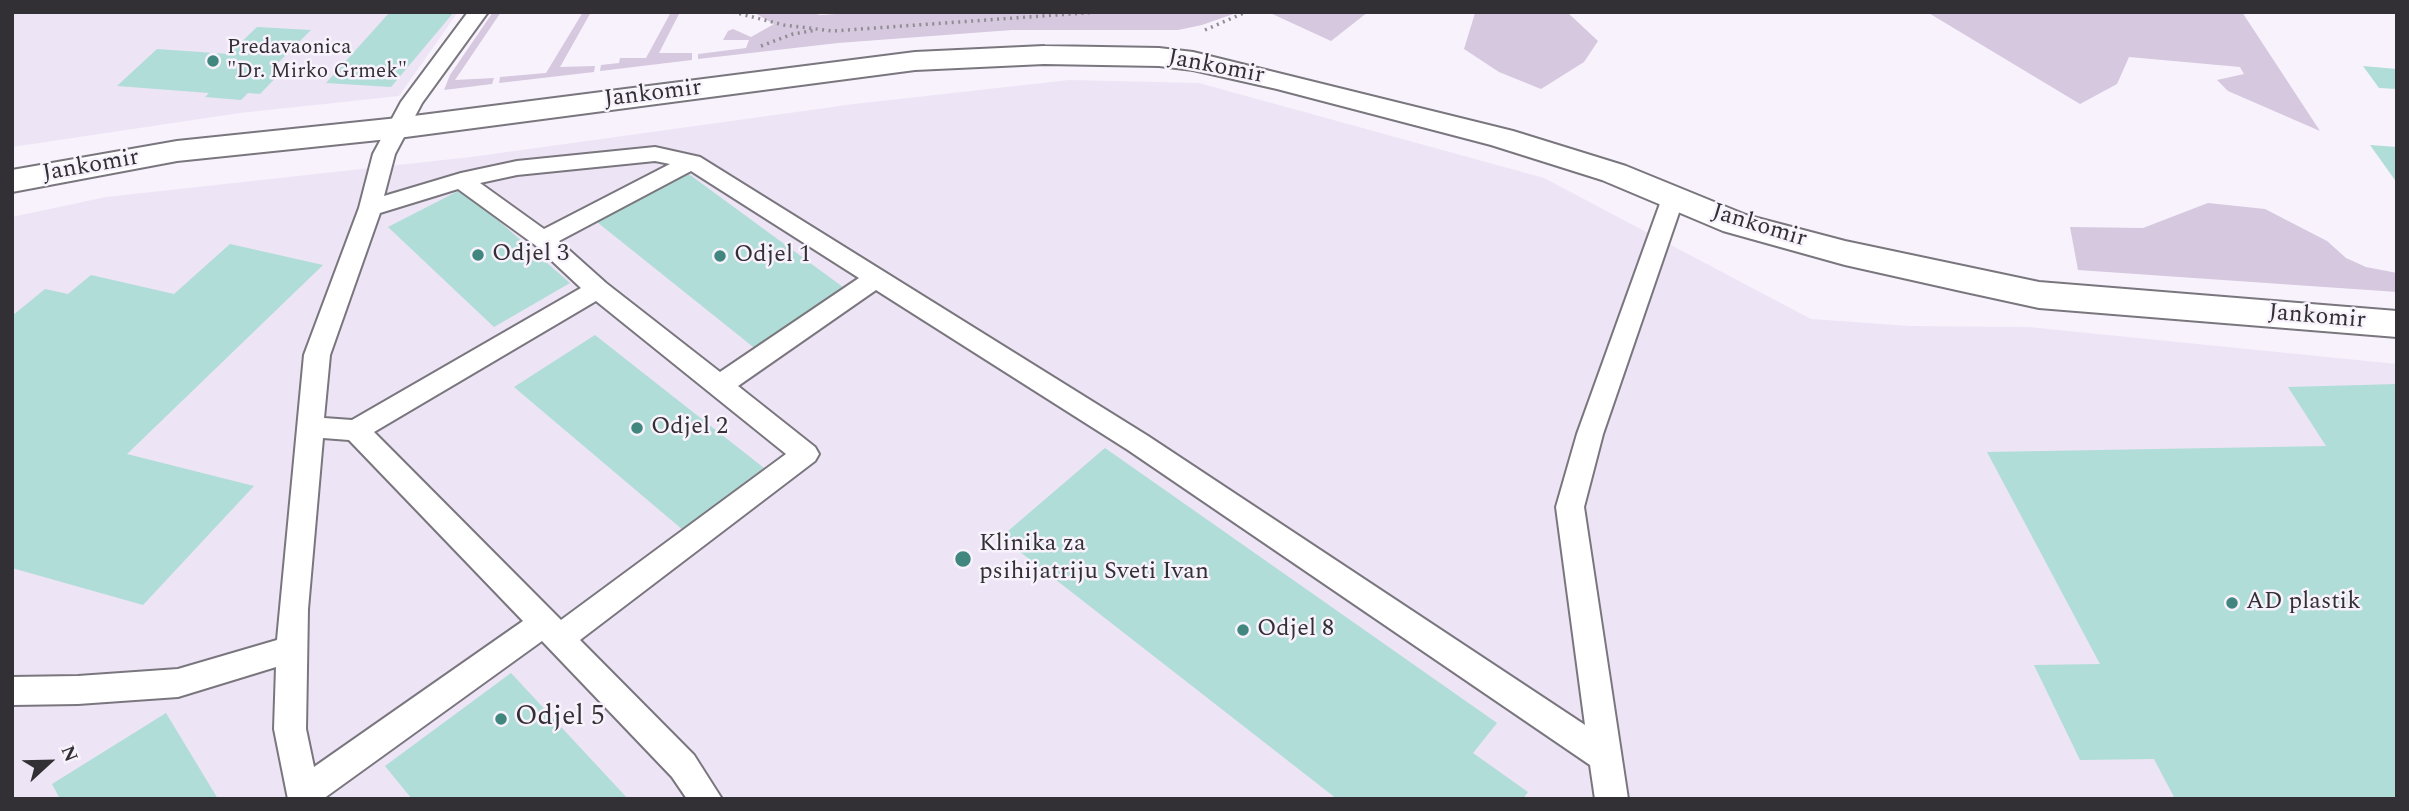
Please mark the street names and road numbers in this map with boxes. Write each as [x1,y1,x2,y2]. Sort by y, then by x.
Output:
street label: Jankomir [1165,45,1267,91]
street label: Jankomir [603,75,703,115]
street label: Jankomir [40,144,142,190]
street label: Jankomir [1708,199,1810,255]
street label: Jankomir [2267,299,2367,337]

